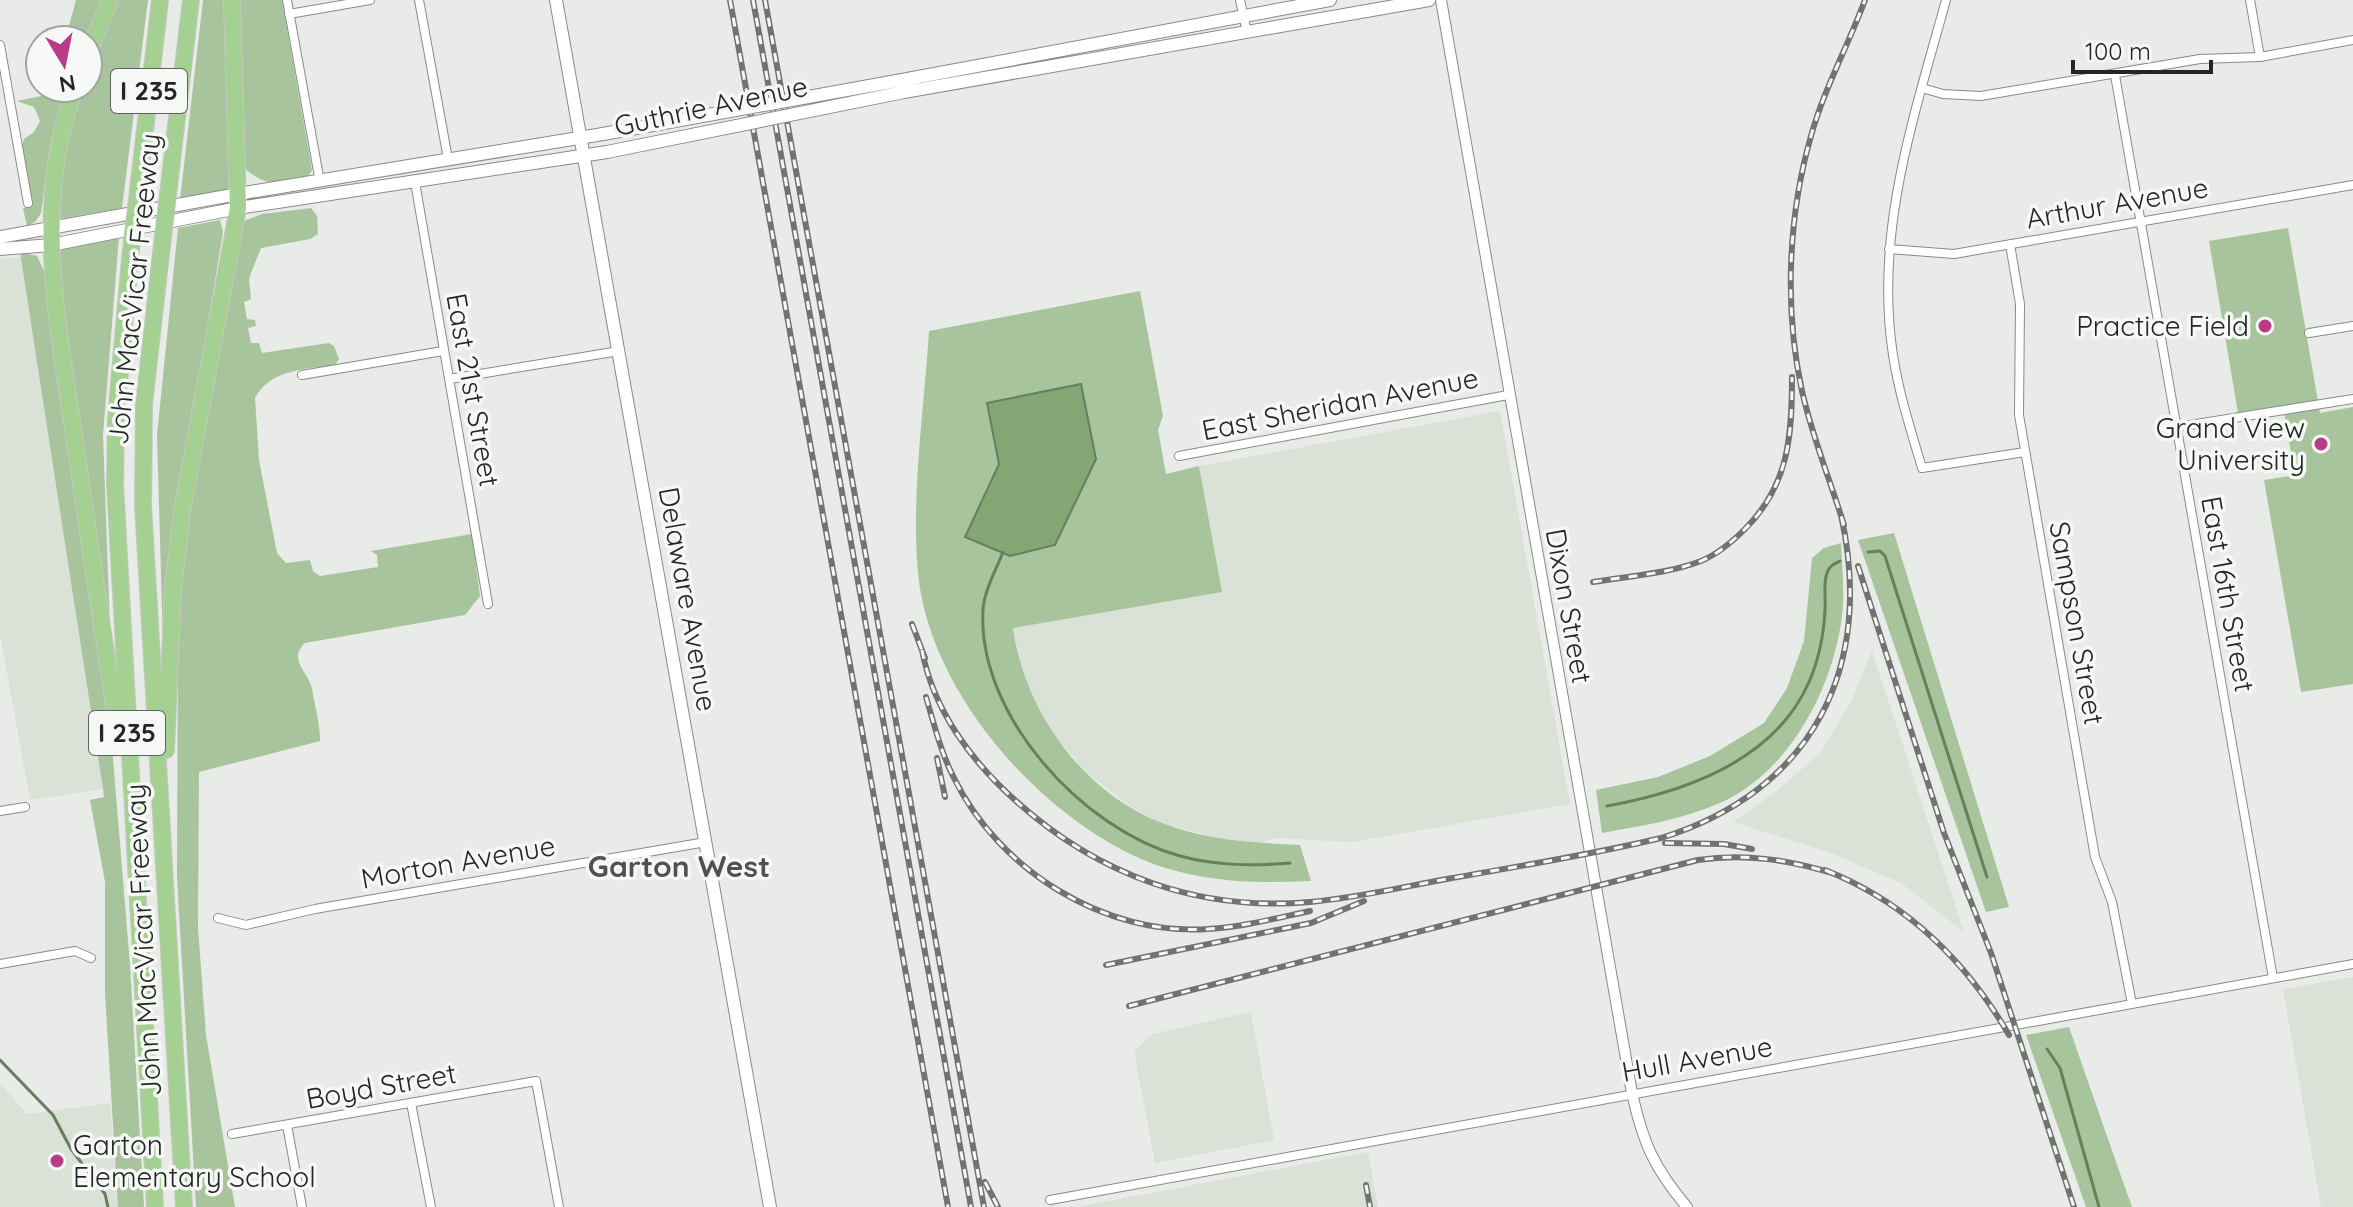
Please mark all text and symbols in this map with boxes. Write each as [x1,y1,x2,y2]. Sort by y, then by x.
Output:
north arrow [24,24,104,104]
scale bar [2073,24,2211,74]
text: 100 m [2085,36,2151,66]
street label: Guthrie Avenue [611,68,811,143]
text: N [57,69,78,99]
road number: I 235 [111,69,187,113]
street label: John MacVicar Freeway [100,132,167,446]
street label: Arthur Avenue [2023,169,2211,236]
street label: East 21st Street [439,290,508,489]
place label: Practice Field [2076,308,2249,343]
marker: Practice Field [2256,317,2274,335]
street label: East Sheridan Avenue [1199,360,1481,447]
place label: Grand View University [2156,410,2305,477]
marker: Grand View University [2312,435,2330,453]
street label: Delaware Avenue [652,484,725,714]
street label: East 16th Street [2194,493,2263,695]
street label: Sampson Street [2042,519,2113,727]
street label: Dixon Street [1539,526,1600,686]
road number: I 235 [89,711,165,755]
street label: John MacVicar Freeway [117,783,168,1097]
street label: Morton Avenue [358,827,558,896]
district label: Garton West [588,847,770,885]
street label: Hull Avenue [1619,1028,1775,1089]
street label: Boyd Street [303,1055,459,1116]
place label: Garton Elementary School [73,1127,316,1194]
marker: Garton Elementary School [48,1152,66,1170]

